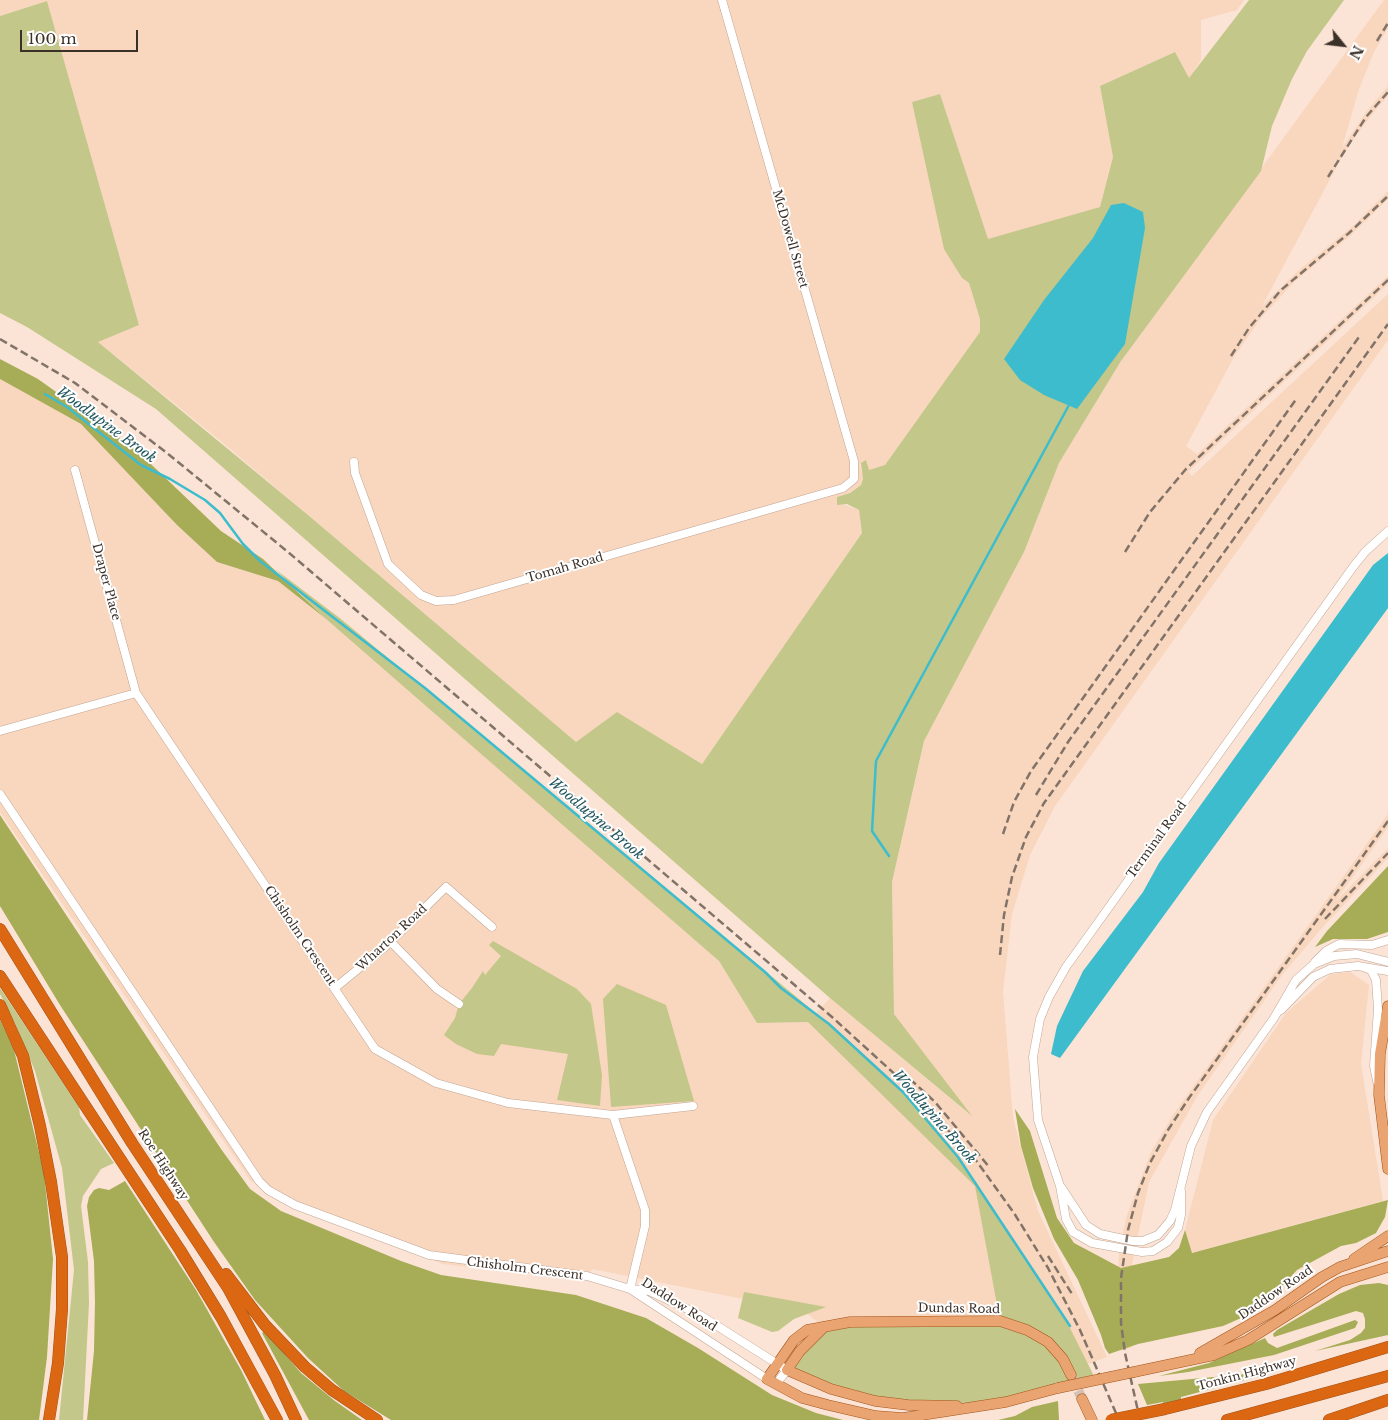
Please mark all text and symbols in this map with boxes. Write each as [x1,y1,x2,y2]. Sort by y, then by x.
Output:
scale bar [22,20,140,52]
north arrow [1318,20,1368,70]
text: 100 m [28,29,77,48]
text: N [1345,42,1367,62]
street label: McDowell Street [769,188,811,290]
water label: Woodlupine Brook [53,383,159,467]
street label: Draper Place [89,542,123,622]
street label: Tomah Road [525,550,605,586]
water label: Woodlupine Brook [545,774,647,864]
street label: Terminal Road [1124,799,1190,881]
street label: Chisholm Crescent [261,883,339,989]
street label: Wharton Road [354,902,430,974]
water label: Woodlupine Brook [889,1067,979,1167]
street label: Roe Highway [135,1127,191,1203]
street label: Chisholm Crescent [466,1255,584,1283]
street label: Daddow Road [1236,1263,1316,1323]
street label: Daddow Road [639,1275,719,1335]
street label: Dundas Road [918,1301,1000,1317]
street label: Tonkin Highway [1196,1354,1298,1394]

